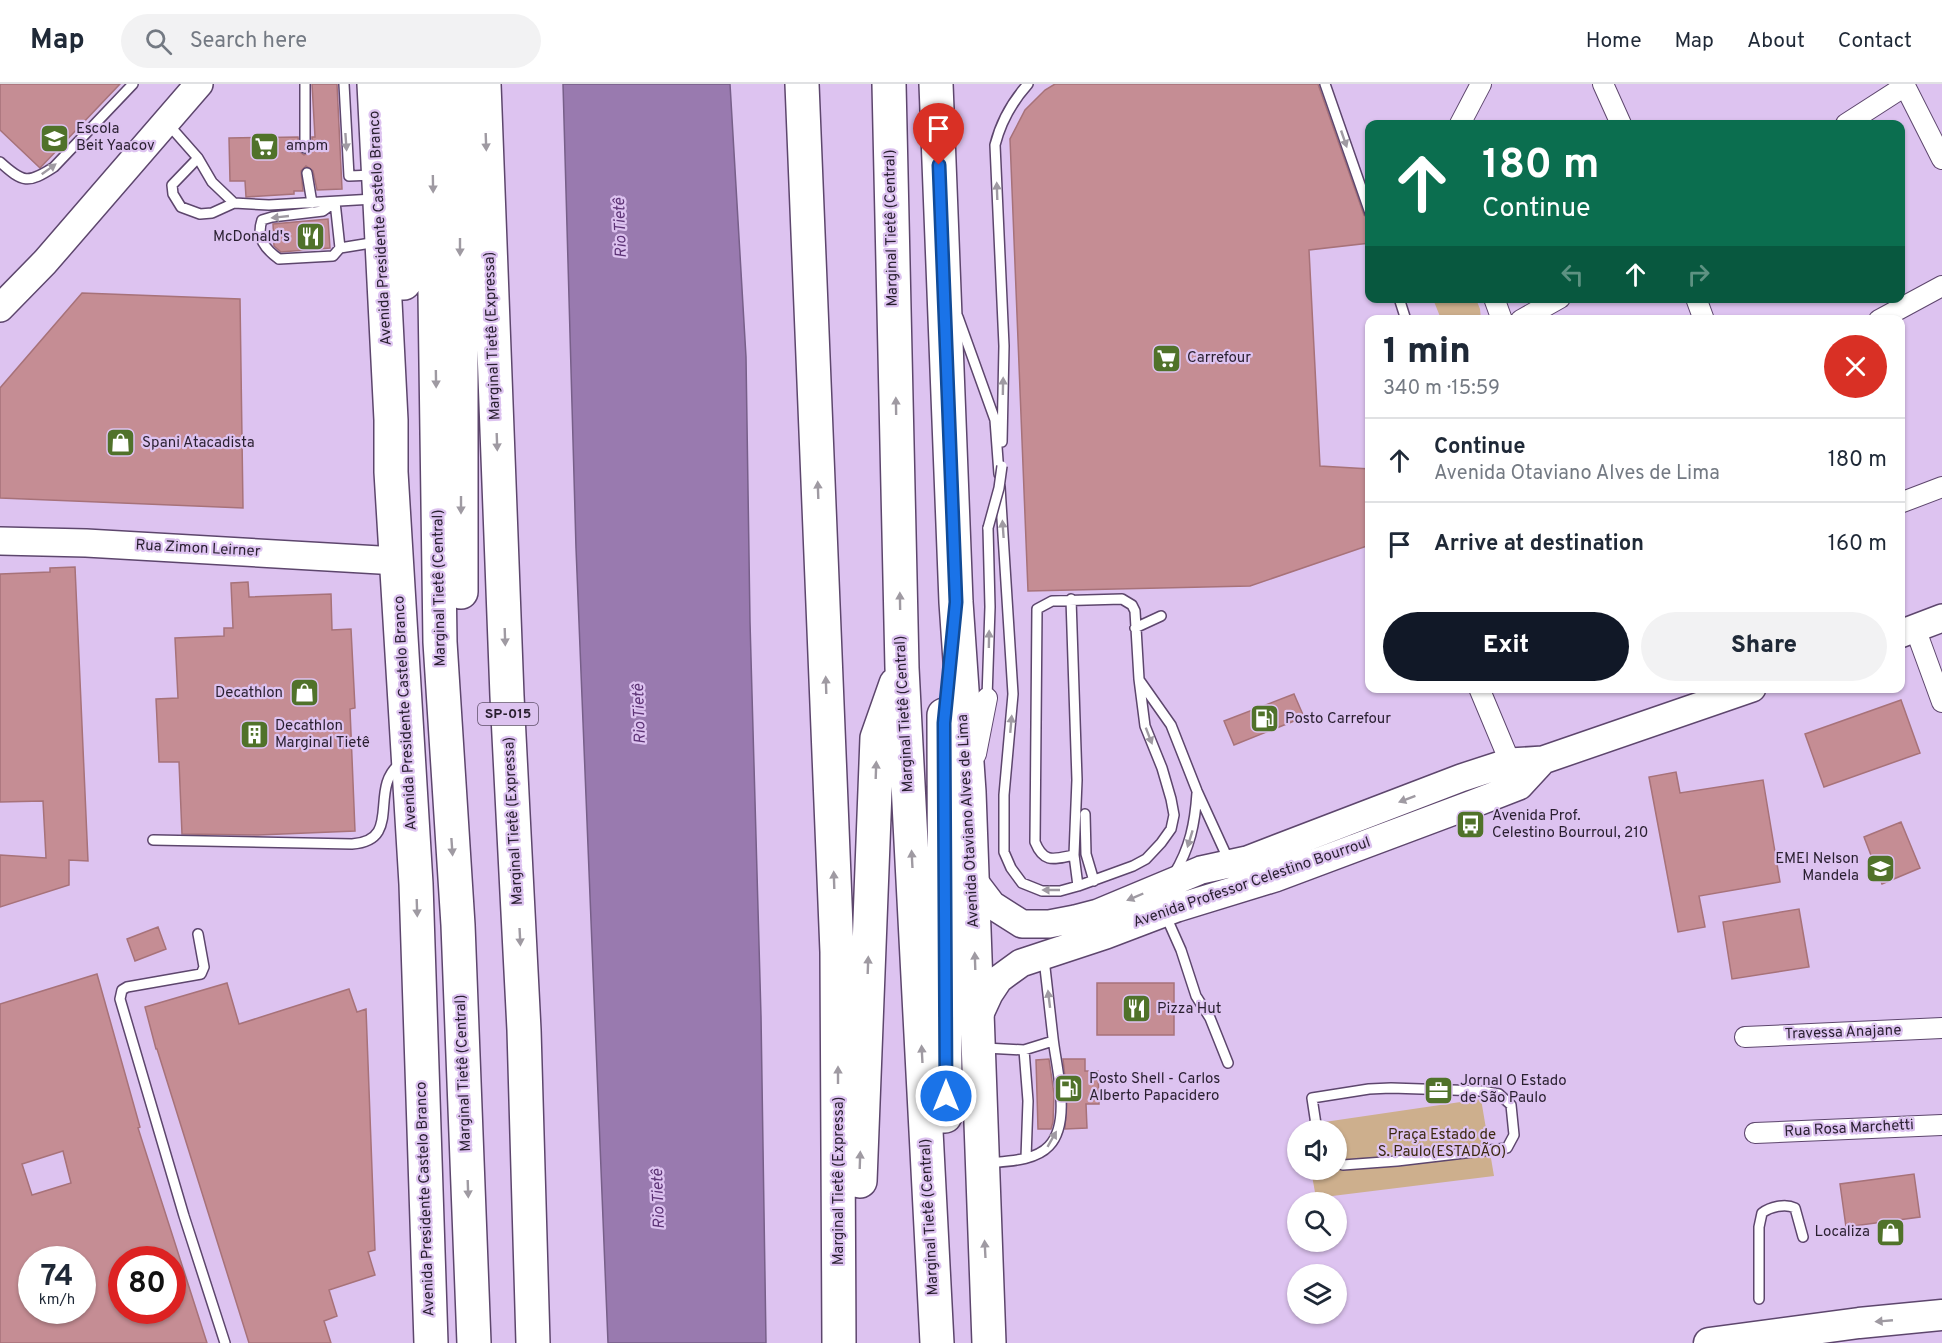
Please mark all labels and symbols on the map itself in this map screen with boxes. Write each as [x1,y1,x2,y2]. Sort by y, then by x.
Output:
pin [913,103,964,165]
street label: Avenida Presidente Castelo Branco [365,110,397,346]
place label: Escola Beit Yaacov [76,120,155,156]
school or university icon: Escola Beit Yaacov [39,122,71,154]
supermarket icon: ampm [249,130,281,162]
one-way arrow [1339,130,1349,148]
one-way arrow [342,133,351,152]
one-way arrow [481,133,491,152]
place label: ampm [286,137,328,156]
street label: Marginal Tietê (Central) [881,149,903,307]
one-way arrow [41,163,57,175]
one-way arrow [428,175,438,194]
one-way arrow [992,182,1002,201]
water label: Rio Tietê [610,197,632,258]
one-way arrow [270,212,289,222]
restaurant icon: McDonald's [295,221,327,253]
place label: McDonald's [213,228,290,247]
one-way arrow [455,238,465,257]
street label: Marginal Tietê (Expressa) [481,251,505,421]
supermarket icon: Carrefour [1150,342,1182,374]
place label: Carrefour [1187,349,1251,368]
one-way arrow [431,370,441,389]
one-way arrow [998,377,1008,396]
one-way arrow [891,397,901,416]
shop icon: Spani Atacadista [105,427,137,459]
one-way arrow [492,433,501,452]
place label: Spani Atacadista [142,434,255,453]
one-way arrow [814,480,823,499]
one-way arrow [456,496,466,515]
street label: Marginal Tietê (Central) [429,509,451,667]
one-way arrow [999,520,1008,539]
street label: Rua Zimon Leirner [135,536,261,562]
one-way arrow [895,592,905,611]
street label: Avenida Presidente Castelo Branco [390,595,422,831]
one-way arrow [500,628,509,647]
one-way arrow [984,630,994,649]
street label: Marginal Tietê (Central) [891,635,919,793]
one-way arrow [822,675,831,694]
shop icon: Decathlon [288,677,320,709]
water label: Rio Tietê [629,683,651,744]
place label: Decathlon [215,684,283,703]
road number: SP-015 [478,703,538,725]
fuel station icon: Posto Carrefour [1248,703,1280,735]
place label: Posto Carrefour [1285,710,1391,729]
street label: Avenida Otaviano Alves de Lima [954,713,984,929]
one-way arrow [1006,714,1016,733]
place label: Decathlon Marginal Tietê [275,717,370,753]
building icon: Decathlon Marginal Tietê [238,719,270,751]
one-way arrow [1145,727,1155,745]
street label: Marginal Tietê (Expressa) [500,736,528,906]
one-way arrow [871,761,880,780]
one-way arrow [1397,794,1415,804]
place label: Avenida Prof. Celestino Bourroul, 210 [1492,807,1649,843]
bus stop icon: Avenida Prof. Celestino Bourroul, 210 [1455,809,1487,841]
one-way arrow [1185,830,1194,848]
street label: Avenida Professor Celestino Bourroul [1131,833,1373,933]
one-way arrow [447,838,457,857]
one-way arrow [907,850,916,869]
place label: EMEI Nelson Mandela [1775,850,1859,886]
school or university icon: EMEI Nelson Mandela [1864,852,1896,884]
one-way arrow [830,870,839,889]
one-way arrow [1041,885,1060,895]
one-way arrow [1126,892,1144,902]
one-way arrow [412,898,421,917]
one-way arrow [515,927,524,946]
one-way arrow [971,952,980,971]
one-way arrow [863,956,873,975]
one-way arrow [1044,989,1054,1008]
restaurant icon: Pizza Hut [1120,993,1152,1025]
street label: Marginal Tietê (Central) [452,994,476,1152]
place label: Pizza Hut [1157,1000,1221,1019]
street label: Travessa Anajane [1784,1021,1902,1045]
one-way arrow [917,1044,926,1063]
position arrow [914,1064,978,1128]
one-way arrow [833,1065,843,1084]
place label: Posto Shell - Carlos Alberto Papacidero [1089,1070,1220,1106]
fuel station icon: Posto Shell - Carlos Alberto Papacidero [1052,1072,1084,1104]
place label: Jornal O Estado de São Paulo [1460,1072,1567,1108]
office icon: Jornal O Estado de São Paulo [1423,1074,1455,1106]
street label: Avenida Presidente Castelo Branco [412,1081,440,1317]
street label: Marginal Tietê (Expressa) [830,1097,849,1265]
street label: Rua Rosa Marchetti [1784,1116,1914,1142]
park label: Praça Estado de S. Paulo(ESTADÃO) [1378,1126,1506,1162]
one-way arrow [1047,1130,1057,1147]
street label: Marginal Tietê (Central) [916,1138,944,1296]
one-way arrow [856,1150,865,1169]
water label: Rio Tietê [648,1168,670,1229]
one-way arrow [464,1179,473,1198]
shop icon: Localiza [1875,1216,1907,1248]
place label: Localiza [1815,1223,1870,1242]
one-way arrow [981,1239,990,1258]
speed limit sign: 80 [108,1246,186,1324]
one-way arrow [1874,1316,1893,1326]

